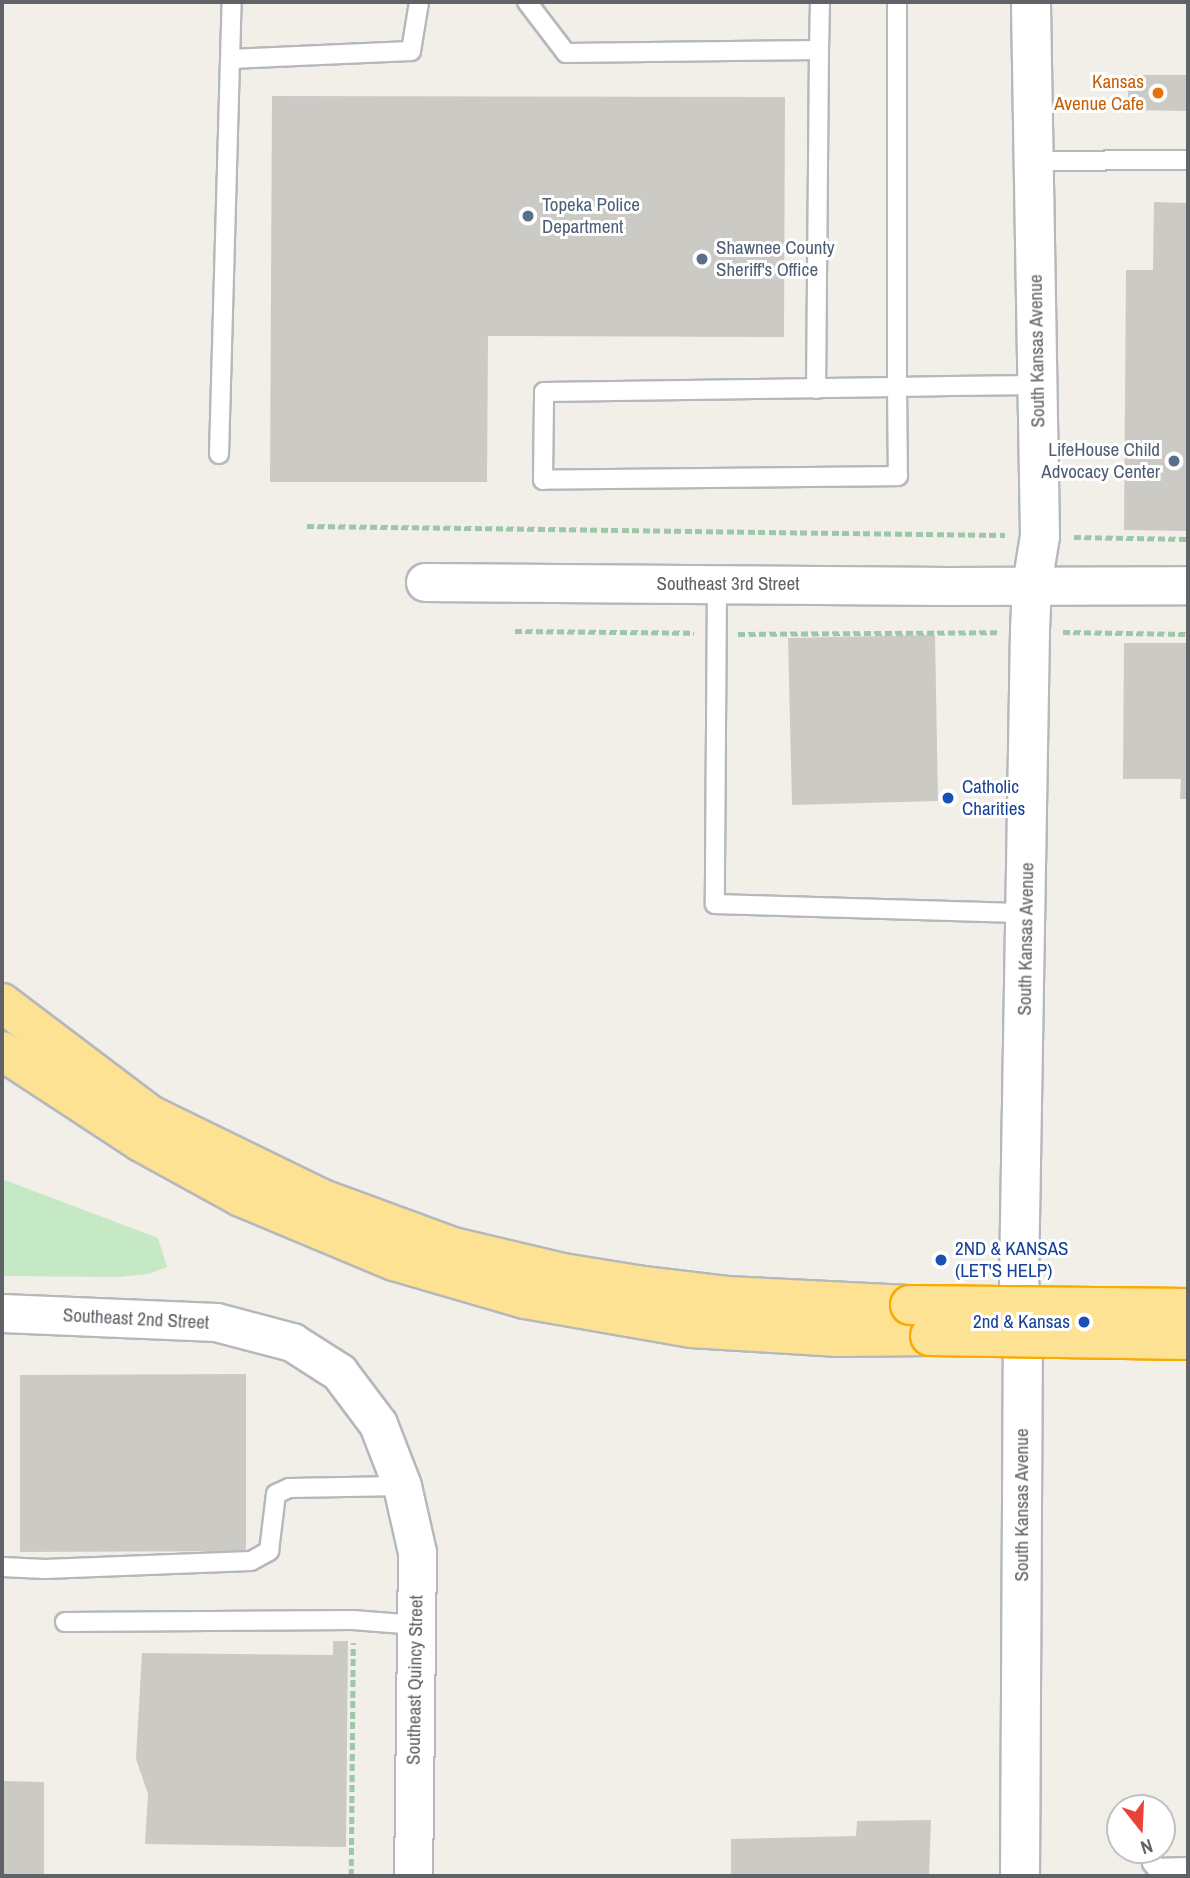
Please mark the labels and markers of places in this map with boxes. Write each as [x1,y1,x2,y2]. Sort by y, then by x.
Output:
place label: Kansas Avenue Cafe [1054,71,1144,115]
marker: Kansas Avenue Cafe [1150,85,1166,101]
place label: Topeka Police Department [542,194,640,238]
marker: Topeka Police Department [520,208,536,224]
place label: Shawnee County Sheriff's Office [716,237,835,281]
marker: Shawnee County Sheriff's Office [694,251,710,267]
place label: LifeHouse Child Advocacy Center [1041,439,1160,483]
marker: LifeHouse Child Advocacy Center [1166,453,1182,469]
place label: Catholic Charities [962,776,1025,820]
marker: Catholic Charities [940,790,956,806]
place label: 2ND & KANSAS (LET'S HELP) [955,1238,1068,1282]
marker: 2ND & KANSAS (LET'S HELP) [933,1252,949,1268]
place label: 2nd & Kansas [973,1311,1070,1333]
marker: 2nd & Kansas [1076,1314,1092,1330]

